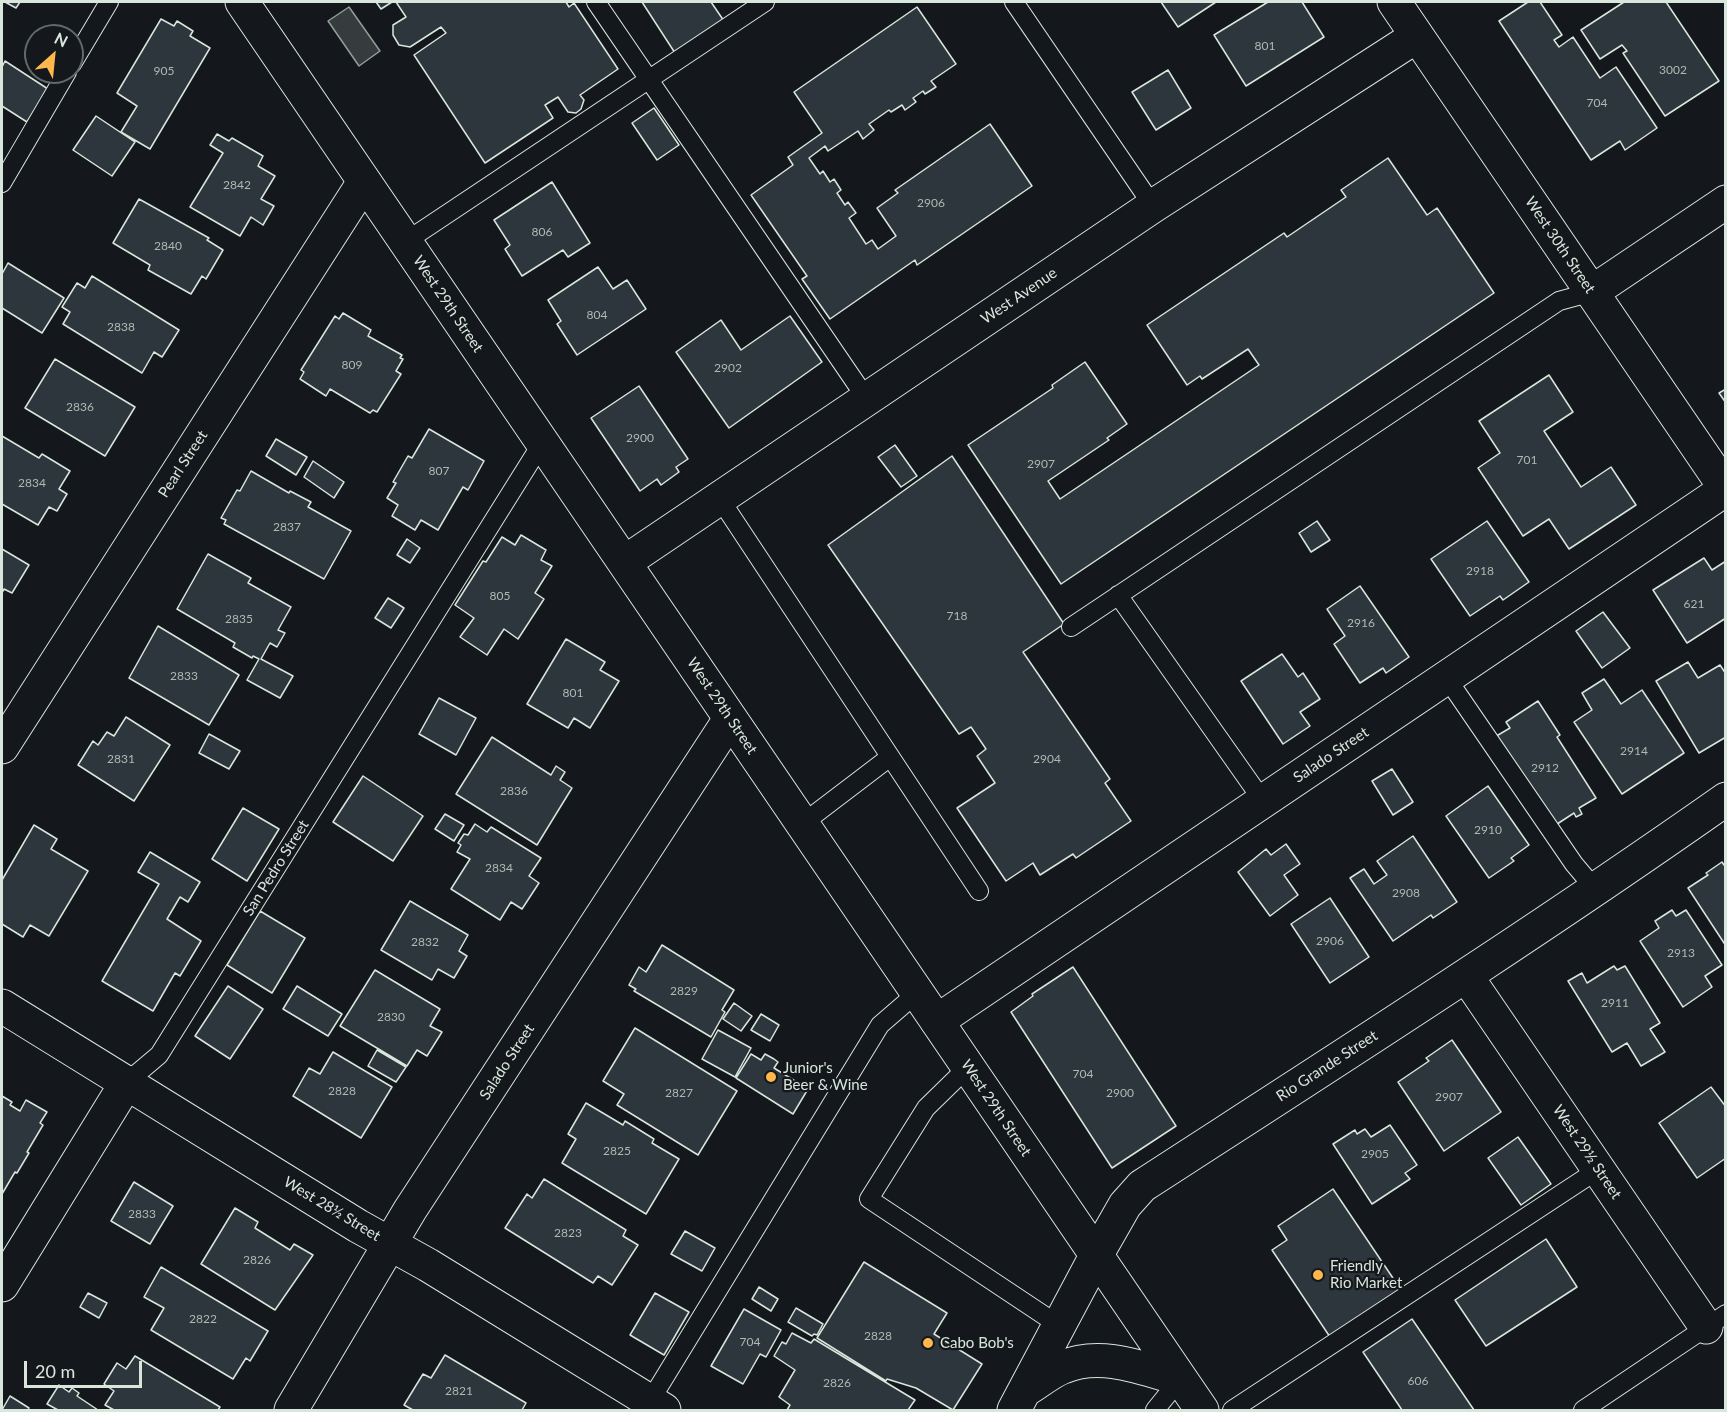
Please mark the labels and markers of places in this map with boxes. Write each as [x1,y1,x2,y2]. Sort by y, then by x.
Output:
place label: Junior's Beer & Wine [783,1059,868,1094]
marker: Junior's Beer & Wine [764,1070,778,1084]
place label: Friendly Rio Market [1330,1257,1402,1292]
marker: Friendly Rio Market [1311,1268,1325,1282]
place label: Cabo Bob's [940,1334,1014,1352]
marker: Cabo Bob's [921,1336,935,1350]

